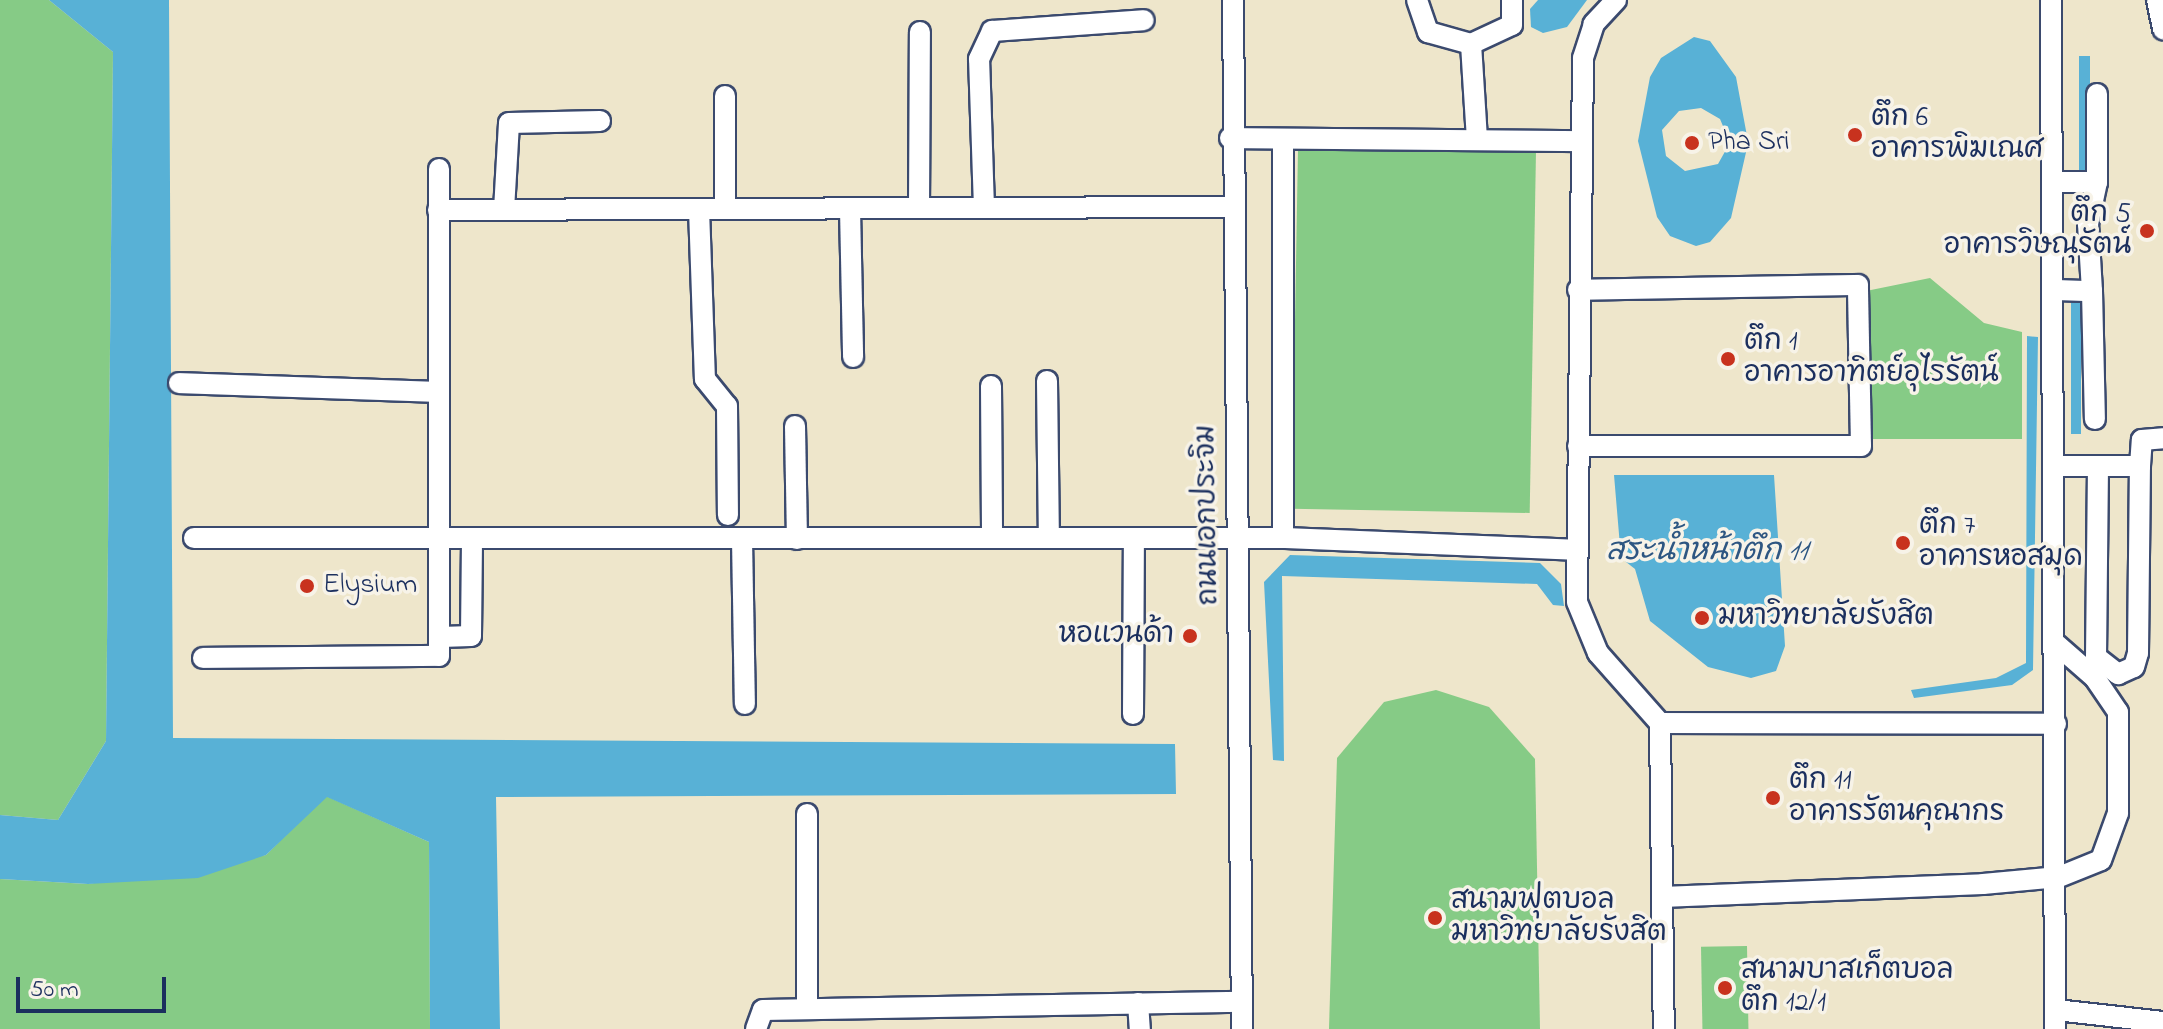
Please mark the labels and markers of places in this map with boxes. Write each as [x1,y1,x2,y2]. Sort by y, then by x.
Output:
place label: ตึก 6 อาคารพิฆเณศ [1871,102,2043,168]
place label: Pha Sri [1708,126,1790,160]
marker: ตึก 6 อาคารพิฆเณศ [1846,126,1864,144]
marker: Pha Sri [1683,134,1701,152]
place label: ตึก 5 อาคารวิษณุรัตน์ [1944,198,2131,264]
marker: ตึก 5 อาคารวิษณุรัตน์ [2138,222,2156,240]
place label: ตึก 1 อาคารอาทิตย์อุไรรัตน์ [1744,326,1999,392]
marker: ตึก 1 อาคารอาทิตย์อุไรรัตน์ [1719,350,1737,368]
place label: ตึก 7 อาคารหอสมุด [1919,510,2083,576]
marker: ตึก 7 อาคารหอสมุด [1894,534,1912,552]
place label: Elysium [323,569,417,603]
marker: Elysium [298,577,316,595]
place label: มหาวิทยาลัยรังสิต [1718,601,1934,635]
marker: มหาวิทยาลัยรังสิต [1693,609,1711,627]
place label: หอแวนด้า [1058,619,1174,653]
marker: หอแวนด้า [1181,627,1199,645]
place label: ตึก 11 อาคารรัตนคุณากร [1789,765,2004,831]
marker: ตึก 11 อาคารรัตนคุณากร [1764,789,1782,807]
place label: สนามฟุตบอล มหาวิทยาลัยรังสิต [1451,885,1667,951]
marker: สนามฟุตบอล มหาวิทยาลัยรังสิต [1426,909,1444,927]
place label: สนามบาสเก็ตบอล ตึก 12/1 [1741,955,1953,1021]
marker: สนามบาสเก็ตบอล ตึก 12/1 [1716,979,1734,997]

